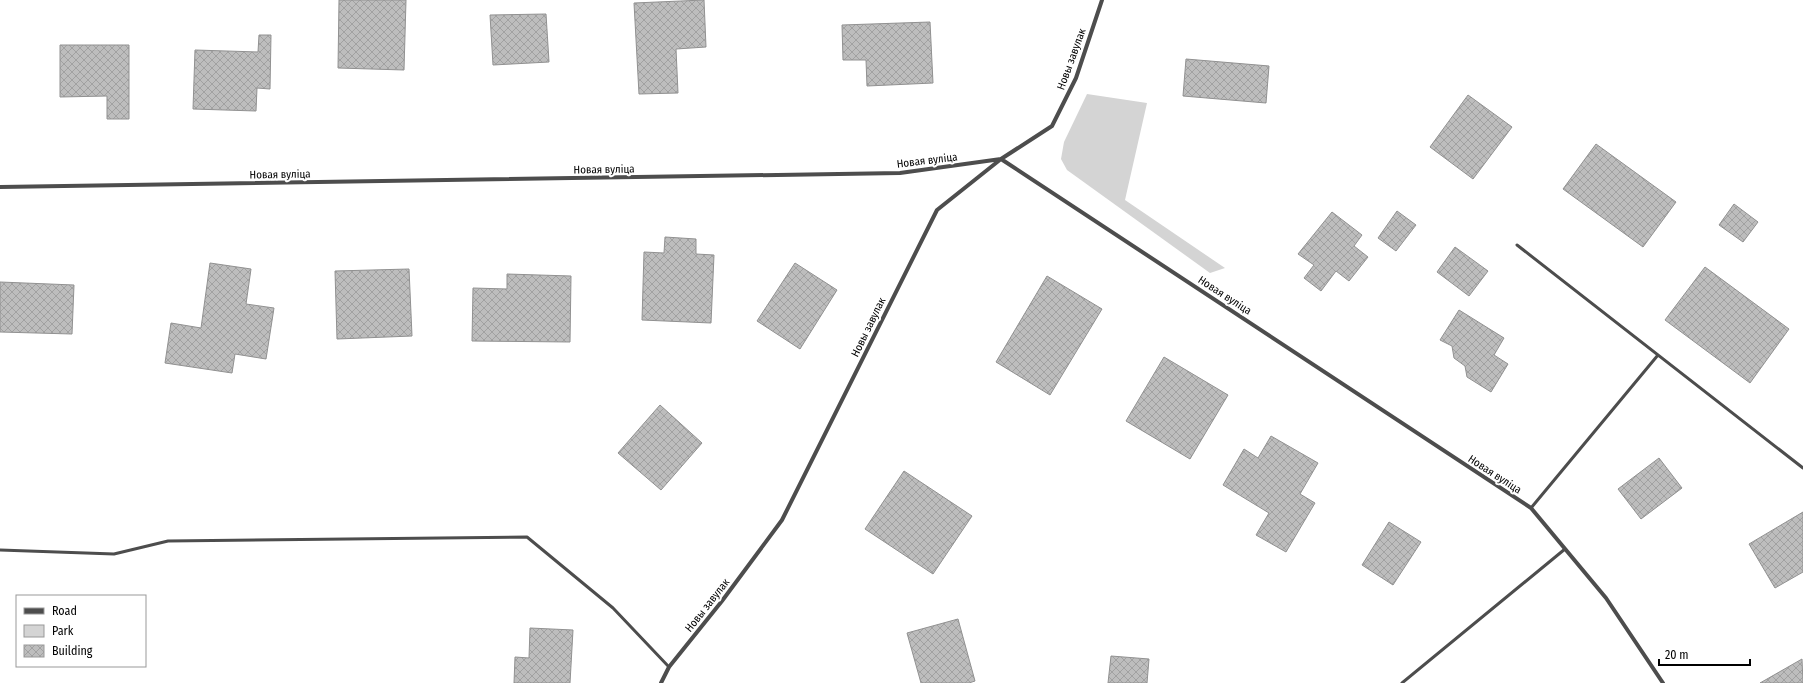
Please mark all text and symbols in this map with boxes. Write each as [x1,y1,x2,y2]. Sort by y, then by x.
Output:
street label: Новы завулак [1054,26,1089,92]
street label: Новая вуліца [896,150,958,171]
street label: Новая вуліца [573,162,635,177]
street label: Новая вуліца [249,167,311,182]
street label: Новая вуліца [1196,273,1254,318]
street label: Новы завулак [848,295,889,359]
street label: Новая вуліца [1466,452,1524,497]
street label: Новы завулак [682,575,733,635]
legend [16,595,146,667]
text: Road [52,604,77,618]
text: Park [52,624,74,638]
scale bar [1659,641,1750,667]
text: Building [52,644,93,658]
text: 20 m [1665,648,1689,662]

